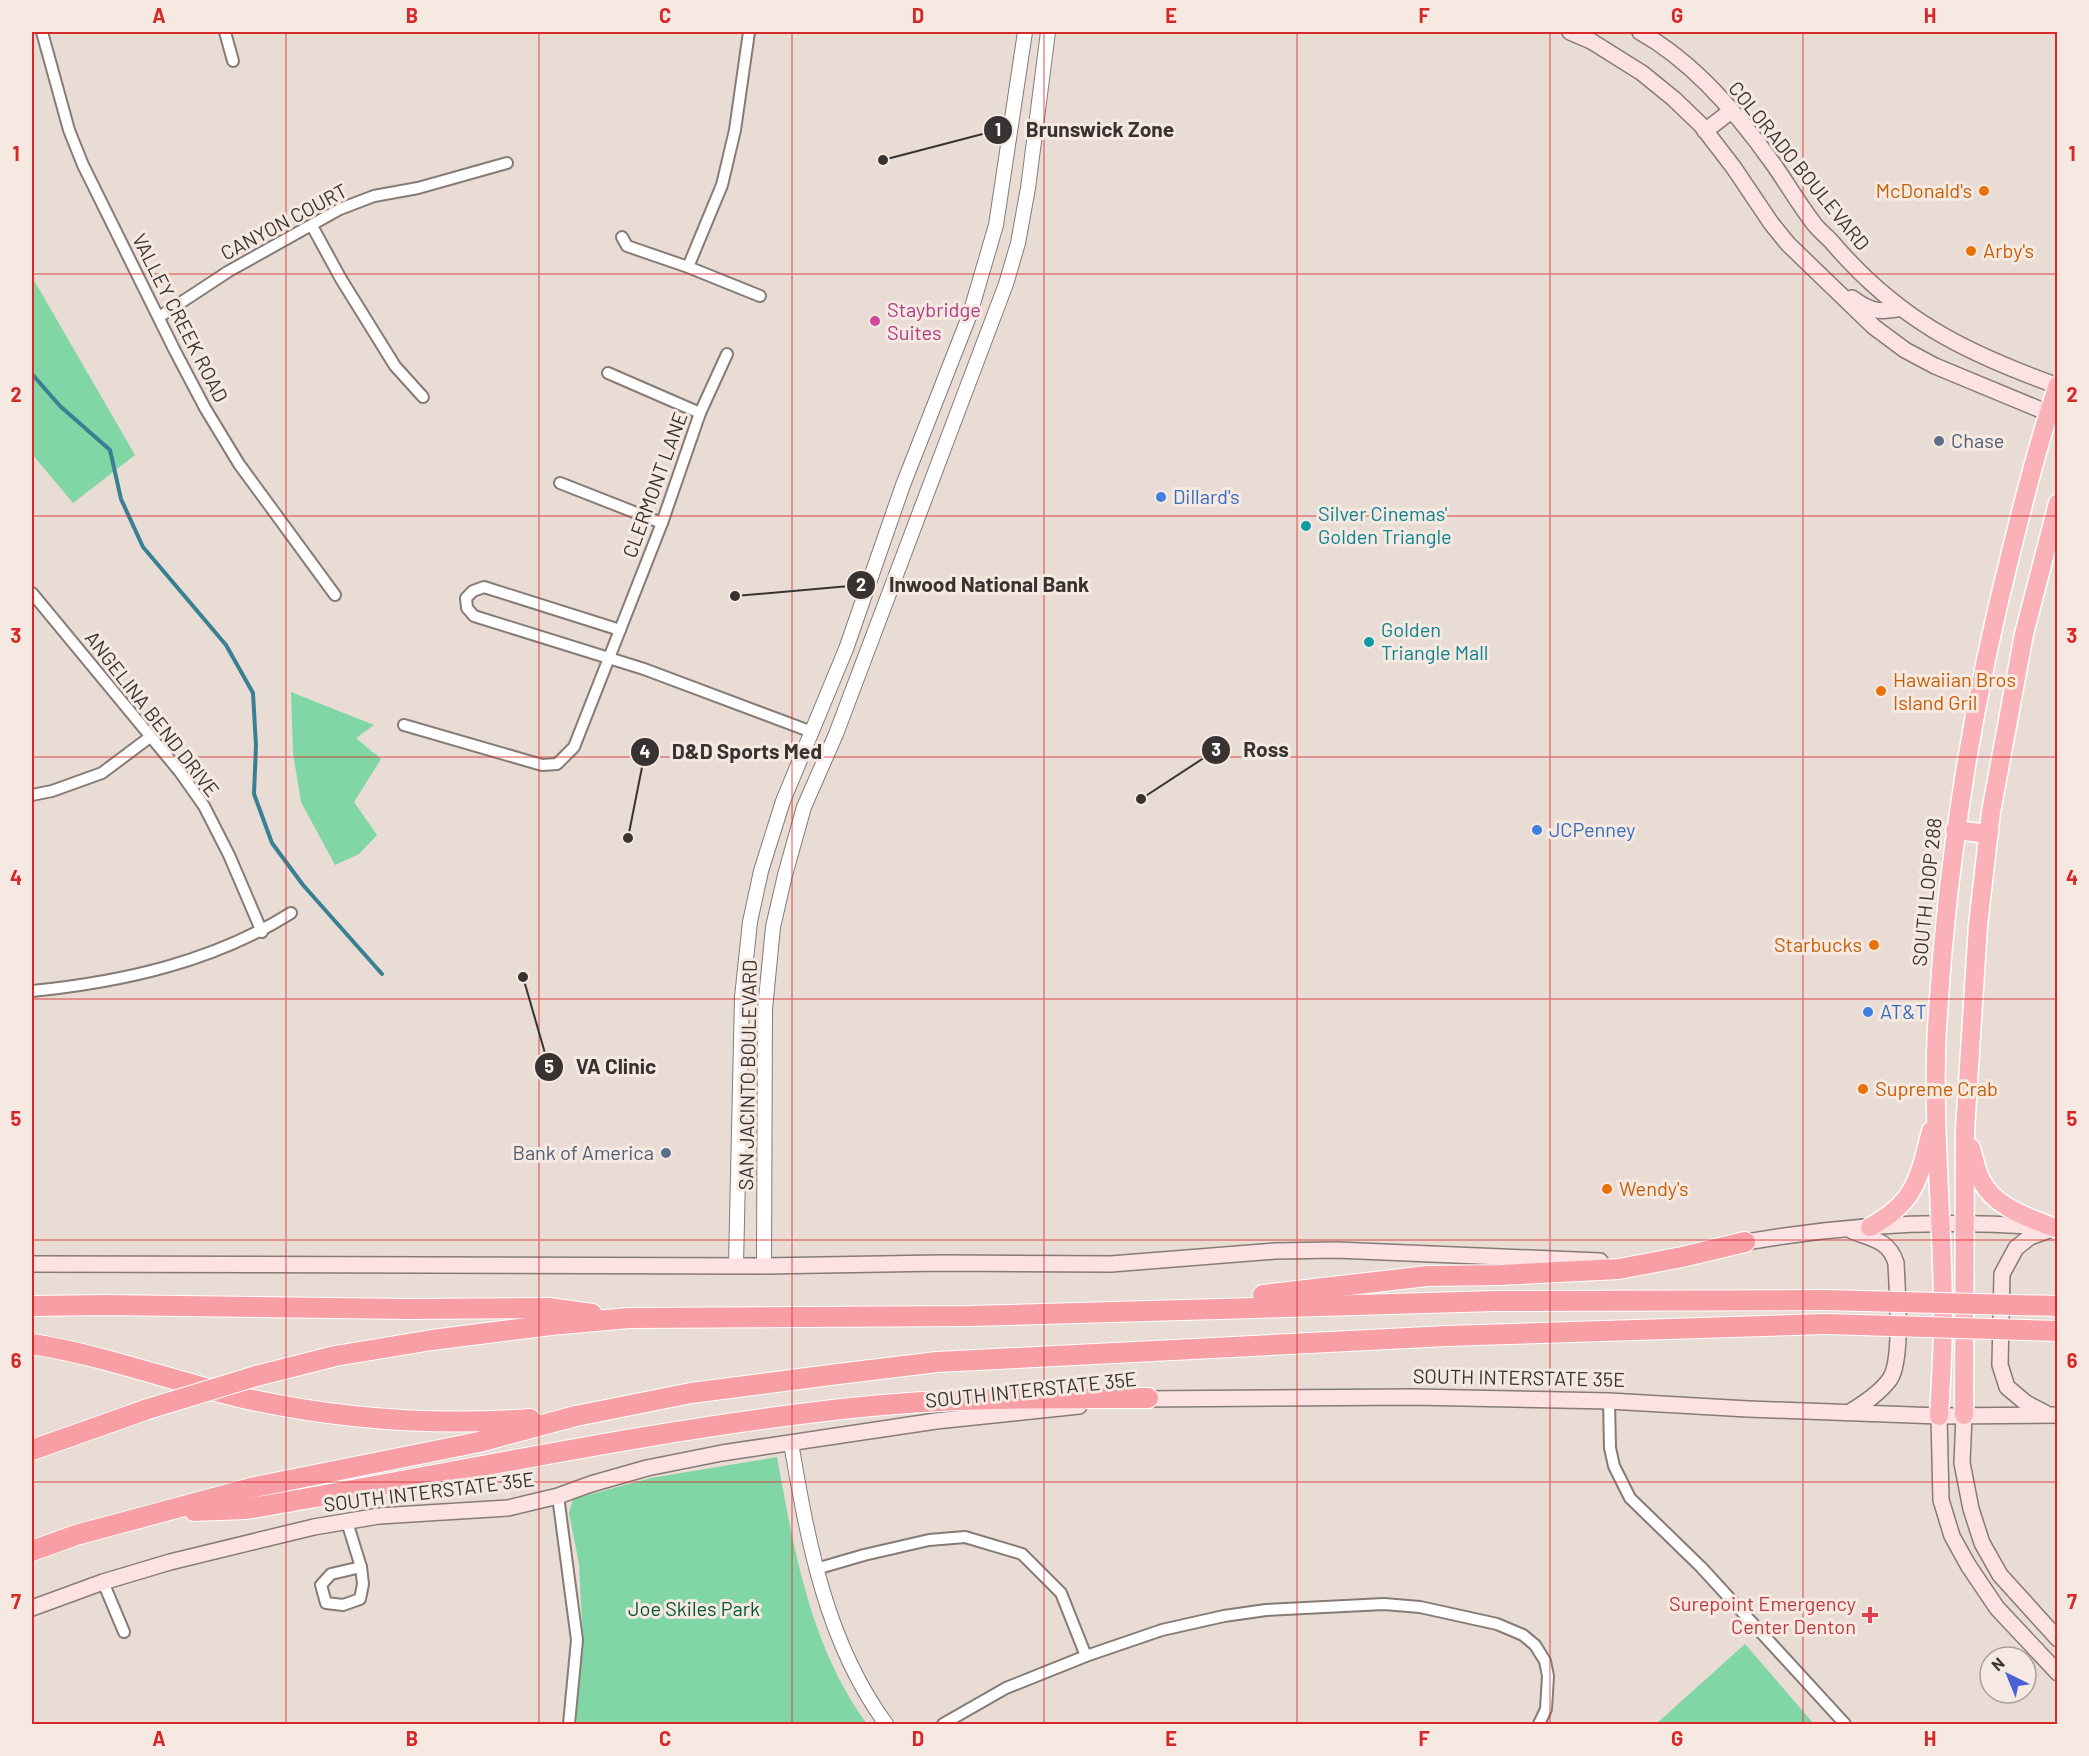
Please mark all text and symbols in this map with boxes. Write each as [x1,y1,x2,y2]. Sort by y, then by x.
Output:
text: A [152,3,166,27]
text: B [406,3,418,27]
text: C [659,3,671,27]
text: D [912,3,924,27]
text: E [1165,3,1177,27]
text: F [1418,3,1430,27]
text: G [1671,3,1683,27]
text: H [1924,3,1936,27]
street label: COLORADO BOULEVARD [1724,76,1875,255]
callout: Brunswick Zone [983,110,1186,149]
text: Brunswick Zone [1026,116,1174,141]
text: 1 [995,118,1001,140]
text: 1 [12,141,20,165]
text: 1 [2068,141,2076,165]
street label: CANYON COURT [216,178,351,265]
place label: McDonald's [1876,178,1972,202]
marker: McDonald's [1977,184,1991,198]
street label: VALLEY CREEK ROAD [128,229,234,406]
place label: Arby's [1983,238,2034,262]
marker: Arby's [1964,244,1978,258]
place label: Staybridge Suites [887,297,981,344]
marker: Staybridge Suites [868,314,882,328]
text: 2 [10,382,22,406]
text: 2 [2066,382,2078,406]
street label: CLERMONT LANE [617,409,692,561]
place label: Chase [1951,428,2004,452]
marker: Chase [1932,434,1946,448]
place label: Dillard's [1173,484,1240,508]
marker: Dillard's [1154,490,1168,504]
place label: Silver Cinemas' Golden Triangle [1318,501,1452,548]
marker: Silver Cinemas' Golden Triangle [1299,519,1313,533]
callout: Inwood National Bank [846,565,1101,604]
text: Inwood National Bank [889,571,1089,596]
text: 2 [856,573,866,595]
place label: Golden Triangle Mall [1381,617,1488,664]
text: 3 [11,623,21,647]
text: 3 [2067,623,2077,647]
street label: ANGELINA BEND DRIVE [81,626,225,801]
marker: Golden Triangle Mall [1362,635,1376,649]
place label: Hawaiian Bros Island Gril [1893,667,2016,714]
marker: Hawaiian Bros Island Gril [1874,684,1888,698]
callout: Ross [1201,730,1301,769]
callout: D&D Sports Med [630,732,834,771]
text: Ross [1243,736,1289,761]
text: D&D Sports Med [672,738,822,763]
text: 3 [1211,738,1221,760]
text: 4 [640,740,651,762]
street label: SOUTH LOOP 288 [1906,816,1946,967]
place label: JCPenney [1549,817,1636,841]
marker: JCPenney [1530,823,1544,837]
text: 4 [10,865,22,889]
text: 4 [2066,865,2078,889]
place label: Starbucks [1774,932,1862,956]
marker: Starbucks [1867,938,1881,952]
street label: SAN JACINTO BOULEVARD [733,959,761,1190]
place label: AT&T [1880,999,1927,1023]
marker: AT&T [1861,1005,1875,1019]
callout: VA Clinic [534,1047,668,1086]
text: VA Clinic [576,1053,656,1078]
text: 5 [544,1055,554,1077]
place label: Supreme Crab [1875,1076,1998,1100]
marker: Supreme Crab [1856,1082,1870,1096]
text: 5 [11,1106,22,1130]
text: 5 [2067,1106,2078,1130]
place label: Bank of America [512,1140,654,1164]
marker: Bank of America [659,1146,673,1160]
place label: Wendy's [1619,1176,1689,1200]
marker: Wendy's [1600,1182,1614,1196]
text: 6 [11,1348,22,1372]
text: 6 [2067,1348,2078,1372]
street label: SOUTH INTERSTATE 35E [1413,1363,1625,1391]
street label: SOUTH INTERSTATE 35E [924,1366,1138,1412]
street label: SOUTH INTERSTATE 35E [322,1466,536,1516]
text: 7 [11,1589,21,1613]
text: 7 [2067,1589,2077,1613]
place label: Surepoint Emergency Center Denton [1669,1591,1856,1638]
park label: Joe Skiles Park [628,1596,760,1620]
marker: Surepoint Emergency Center Denton [1861,1606,1879,1624]
north arrow [1978,1645,2038,1705]
text: N [1987,1653,2008,1674]
text: A [152,1726,166,1750]
text: B [406,1726,418,1750]
text: C [659,1726,671,1750]
text: D [912,1726,924,1750]
text: E [1165,1726,1177,1750]
text: F [1418,1726,1430,1750]
text: G [1671,1726,1683,1750]
text: H [1924,1726,1936,1750]

